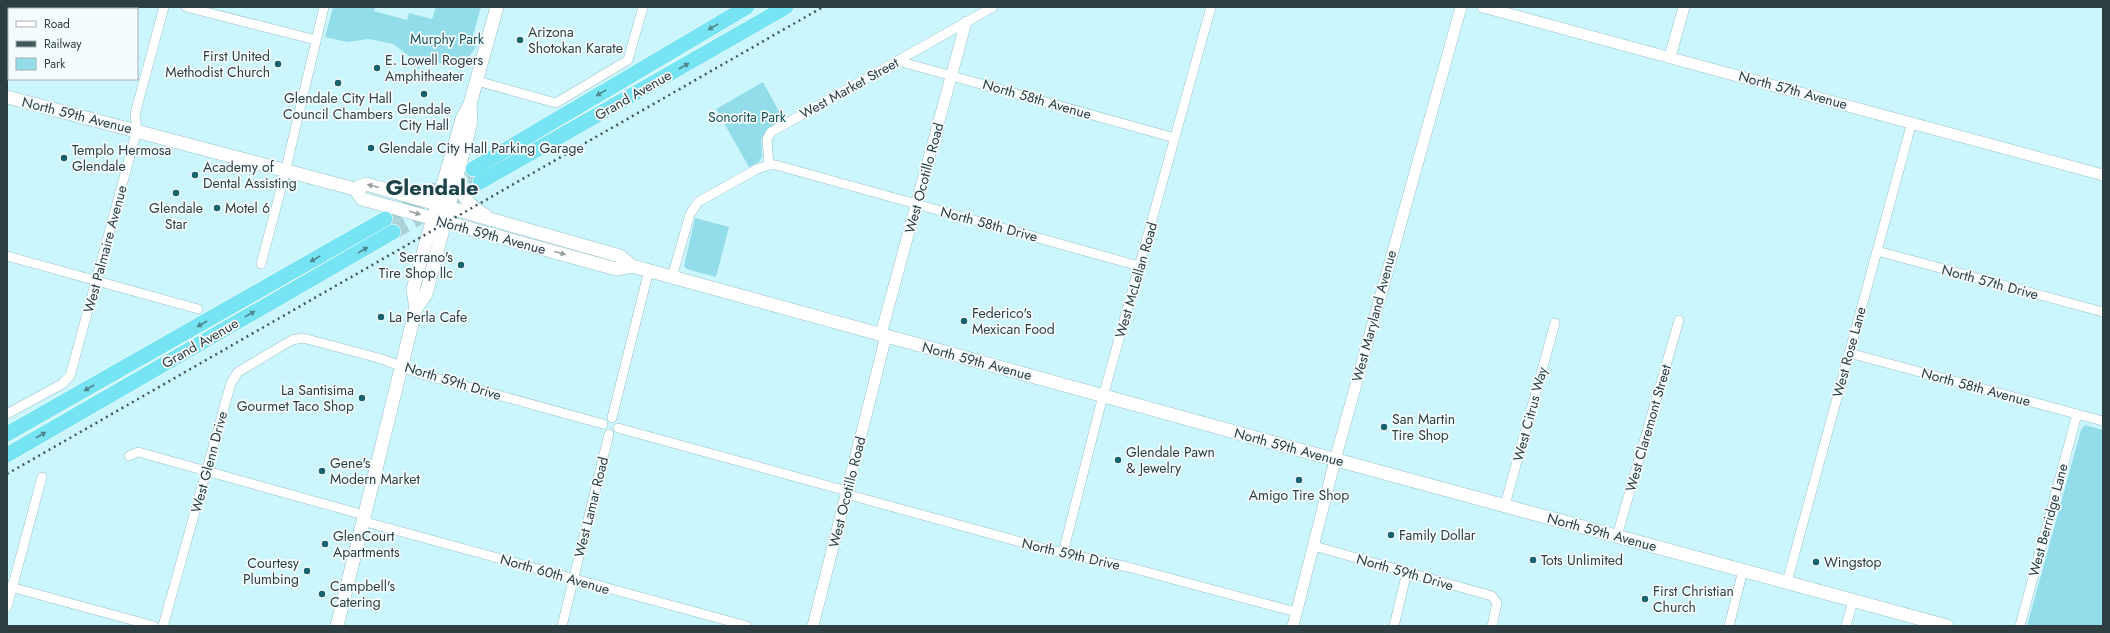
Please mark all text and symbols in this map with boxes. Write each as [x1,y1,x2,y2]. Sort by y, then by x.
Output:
legend [8,8,138,80]
text: Road [44,15,70,33]
place label: Arizona Shotokan Karate [528,22,623,58]
one-way arrow [707,23,719,30]
park label: Murphy Park [410,29,485,49]
text: Railway [44,35,82,53]
marker: Arizona Shotokan Karate [515,35,525,45]
place label: First United Methodist Church [165,46,270,82]
place label: E. Lowell Rogers Amphitheater [385,50,483,86]
street label: West Market Street [796,52,903,123]
text: Park [44,55,66,73]
marker: First United Methodist Church [273,59,283,69]
one-way arrow [679,62,690,69]
marker: E. Lowell Rogers Amphitheater [372,63,382,73]
street label: Grand Avenue [591,65,675,125]
street label: North 57th Avenue [1736,66,1850,114]
street label: North 58th Avenue [980,74,1094,124]
marker: Glendale City Hall Council Chambers [333,78,343,88]
place label: Glendale City Hall Council Chambers [283,88,393,124]
marker: Glendale City Hall [419,89,429,99]
one-way arrow [595,89,607,96]
street label: North 59th Avenue [20,92,134,138]
place label: Glendale City Hall [397,99,451,135]
park label: Sonorita Park [708,107,787,127]
street label: West Ocotillo Road [900,120,948,236]
place label: Glendale City Hall Parking Garage [379,138,584,158]
place label: Templo Hermosa Glendale [72,140,171,176]
marker: Glendale City Hall Parking Garage [366,143,376,153]
marker: Templo Hermosa Glendale [59,153,69,163]
place label: Academy of Dental Assisting [203,157,297,193]
marker: Academy of Dental Assisting [190,170,200,180]
district label: Glendale [385,171,479,203]
street label: West Palmaire Avenue [78,183,132,315]
one-way arrow [366,183,378,189]
marker: Glendale Star [171,188,181,198]
place label: Glendale Star [149,198,203,234]
place label: Motel 6 [225,198,270,218]
street label: North 58th Drive [938,201,1040,247]
marker: Motel 6 [212,203,222,213]
one-way arrow [409,210,421,216]
street label: North 59th Avenue [434,211,548,259]
street label: West McLellan Road [1110,220,1162,340]
one-way arrow [357,246,369,253]
place label: Serrano's Tire Shop llc [379,247,453,283]
street label: West Maryland Avenue [1347,248,1401,384]
one-way arrow [554,251,566,257]
one-way arrow [309,256,321,263]
street label: North 57th Drive [1939,259,2041,305]
marker: Serrano's Tire Shop llc [456,260,466,270]
place label: Federico's Mexican Food [972,303,1055,339]
street label: West Rose Lane [1827,304,1871,400]
place label: La Perla Cafe [389,307,467,327]
one-way arrow [244,311,256,318]
marker: La Perla Cafe [376,312,386,322]
street label: Grand Avenue [158,313,242,373]
marker: Federico's Mexican Food [959,316,969,326]
one-way arrow [196,320,208,327]
street label: North 59th Avenue [920,337,1034,385]
street label: North 59th Drive [402,357,504,405]
street label: West Claremont Street [1620,361,1676,494]
street label: North 58th Avenue [1919,363,2033,411]
street label: West Citrus Way [1508,364,1552,463]
place label: La Santisima Gourmet Taco Shop [237,380,354,416]
one-way arrow [83,385,95,392]
marker: La Santisima Gourmet Taco Shop [357,393,367,403]
street label: West Glenn Drive [186,409,232,515]
place label: San Martin Tire Shop [1392,409,1455,445]
marker: San Martin Tire Shop [1379,422,1389,432]
street label: North 59th Avenue [1232,423,1346,471]
one-way arrow [35,432,47,439]
street label: West Ocotillo Road [824,434,870,550]
place label: Glendale Pawn & Jewelry [1126,442,1215,478]
place label: Gene's Modern Market [330,453,421,489]
street label: West Lamar Road [569,455,613,559]
marker: Glendale Pawn & Jewelry [1113,455,1123,465]
street label: West Berridge Lane [2023,461,2073,579]
marker: Gene's Modern Market [317,466,327,476]
marker: Amigo Tire Shop [1294,475,1304,485]
place label: Amigo Tire Shop [1249,485,1349,505]
street label: North 59th Avenue [1545,508,1659,556]
place label: Family Dollar [1399,525,1476,545]
place label: GlenCourt Apartments [333,526,400,562]
marker: Family Dollar [1386,530,1396,540]
street label: North 59th Drive [1020,533,1122,575]
marker: GlenCourt Apartments [320,539,330,549]
street label: North 60th Avenue [498,549,612,599]
street label: North 59th Drive [1354,549,1456,595]
place label: Tots Unlimited [1541,550,1623,570]
place label: Wingstop [1824,552,1881,572]
place label: Courtesy Plumbing [243,553,300,589]
marker: Tots Unlimited [1528,555,1538,565]
marker: Wingstop [1811,557,1821,567]
marker: Courtesy Plumbing [302,566,312,576]
place label: Campbell's Catering [330,576,395,612]
place label: First Christian Church [1653,581,1734,617]
marker: Campbell's Catering [317,589,327,599]
marker: First Christian Church [1640,594,1650,604]

